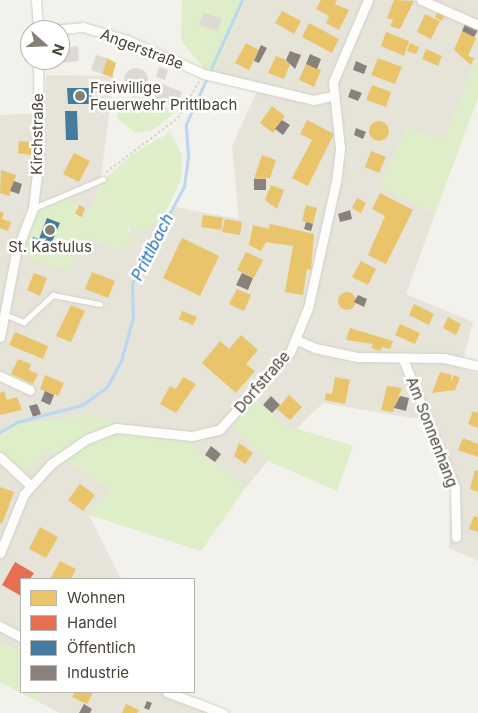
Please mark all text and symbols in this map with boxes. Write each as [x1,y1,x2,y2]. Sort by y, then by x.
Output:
north arrow [20,20,70,70]
street label: Angerstraße [98,25,186,73]
text: N [49,42,68,58]
place label: Freiwillige Feuerwehr Prittlbach [90,78,237,113]
marker: Freiwillige Feuerwehr Prittlbach [74,90,86,102]
street label: Kirchstraße [27,93,47,175]
water label: Prittlbach [127,210,177,284]
marker: St. Kastulus [44,224,56,236]
place label: St. Kastulus [8,238,92,256]
street label: Dorfstraße [230,347,294,417]
street label: Am Sonnenhang [403,374,461,490]
legend [20,578,195,693]
text: Wohnen [67,588,125,607]
text: Handel [67,613,117,632]
text: Öffentlich [67,638,136,657]
text: Industrie [67,663,129,682]

